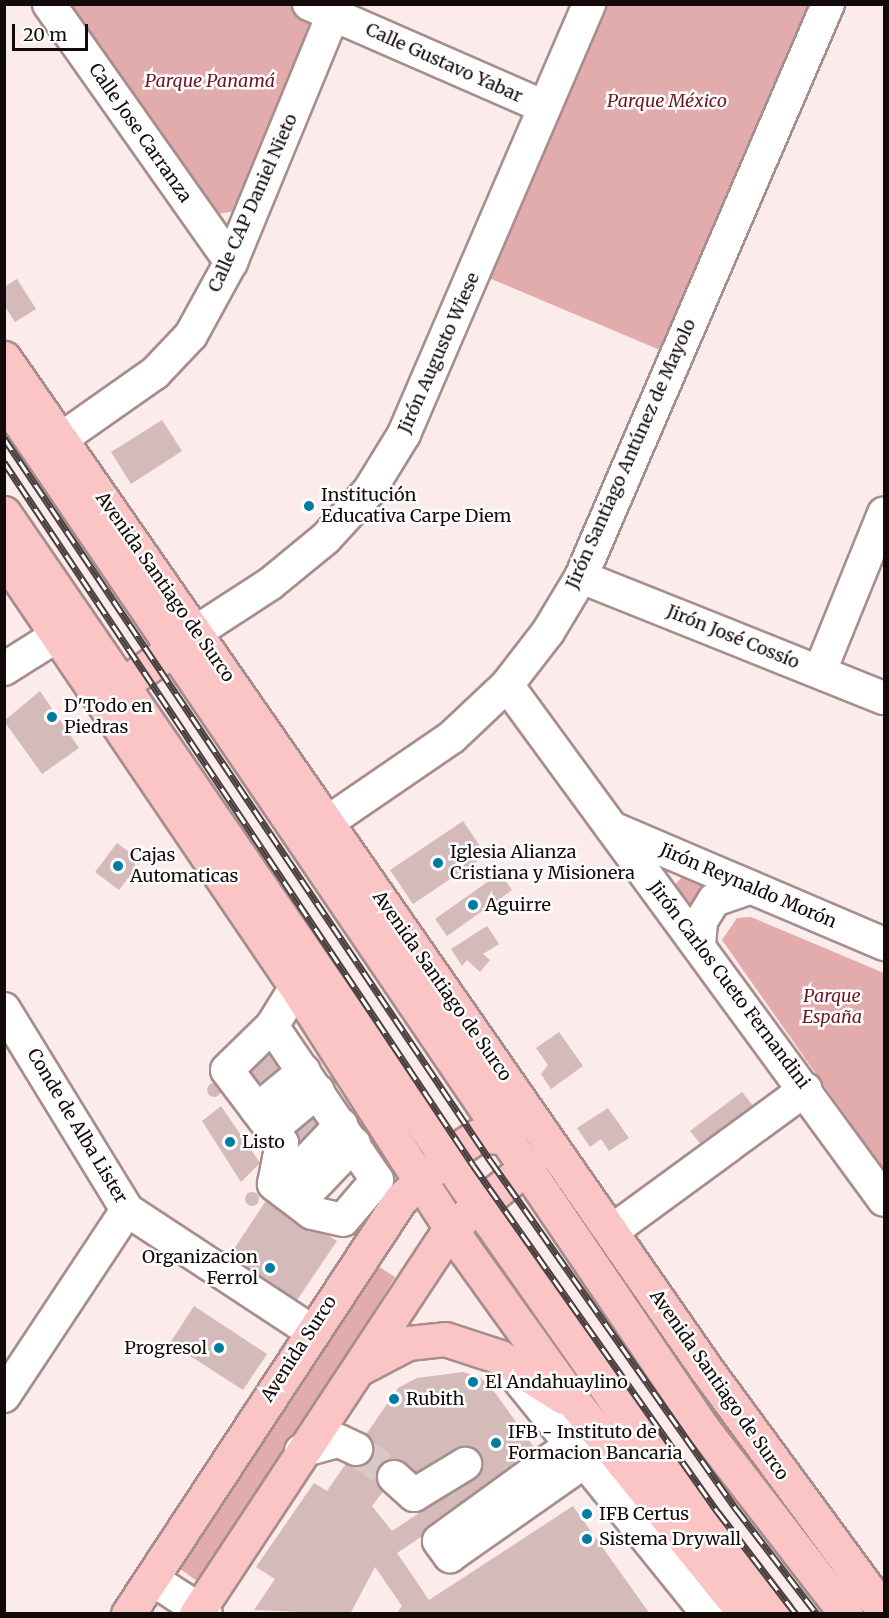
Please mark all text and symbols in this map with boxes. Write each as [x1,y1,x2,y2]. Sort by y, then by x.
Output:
scale bar [15,12,92,50]
street label: Calle Gustavo Yabar [362,19,526,107]
text: 20 m [23,23,67,46]
street label: Calle Jose Carranza [84,59,196,207]
park label: Parque Panamá [145,70,275,92]
park label: Parque México [607,90,727,112]
street label: Calle CAP Daniel Nieto [204,110,302,296]
street label: Jirón Augusto Wiese [394,269,484,437]
street label: Jirón Santiago Antúnez de Mayolo [561,316,701,592]
place label: Institución Educativa Carpe Diem [321,485,511,528]
street label: Avenida Santiago de Surco [91,488,239,686]
marker: Institución Educativa Carpe Diem [302,499,316,513]
street label: Jirón José Cossío [663,601,803,673]
place label: D'Todo en Piedras [64,696,153,738]
marker: D'Todo en Piedras [45,710,59,724]
street label: Jirón Reynaldo Morón [656,839,840,933]
place label: Iglesia Alianza Cristiana y Misionera [450,842,635,884]
place label: Cajas Automaticas [130,845,238,888]
marker: Iglesia Alianza Cristiana y Misionera [431,856,445,870]
marker: Cajas Automaticas [111,859,125,873]
street label: Jirón Carlos Cueto Fernandini [644,877,814,1093]
street label: Avenida Santiago de Surco [368,887,516,1085]
place label: Aguirre [485,894,551,916]
marker: Aguirre [466,898,480,912]
park label: Parque España [802,986,862,1028]
street label: Conde de Alba Lister [22,1045,132,1207]
place label: Listo [242,1131,285,1153]
marker: Listo [223,1135,237,1149]
place label: Organizacion Ferrol [142,1247,258,1290]
marker: Organizacion Ferrol [263,1261,277,1275]
street label: Avenida Santiago de Surco [645,1286,793,1484]
street label: Avenida Surco [257,1292,341,1406]
place label: Progresol [124,1337,207,1359]
marker: Progresol [212,1341,226,1355]
place label: El Andahuaylino [485,1371,628,1393]
marker: El Andahuaylino [466,1375,480,1389]
place label: Rubith [406,1388,464,1410]
marker: Rubith [387,1392,401,1406]
place label: IFB - Instituto de Formacion Bancaria [508,1422,682,1464]
marker: IFB - Instituto de Formacion Bancaria [489,1436,503,1450]
place label: IFB Certus [599,1503,689,1525]
marker: IFB Certus [580,1507,594,1521]
place label: Sistema Drywall [599,1528,741,1550]
marker: Sistema Drywall [580,1532,594,1546]

